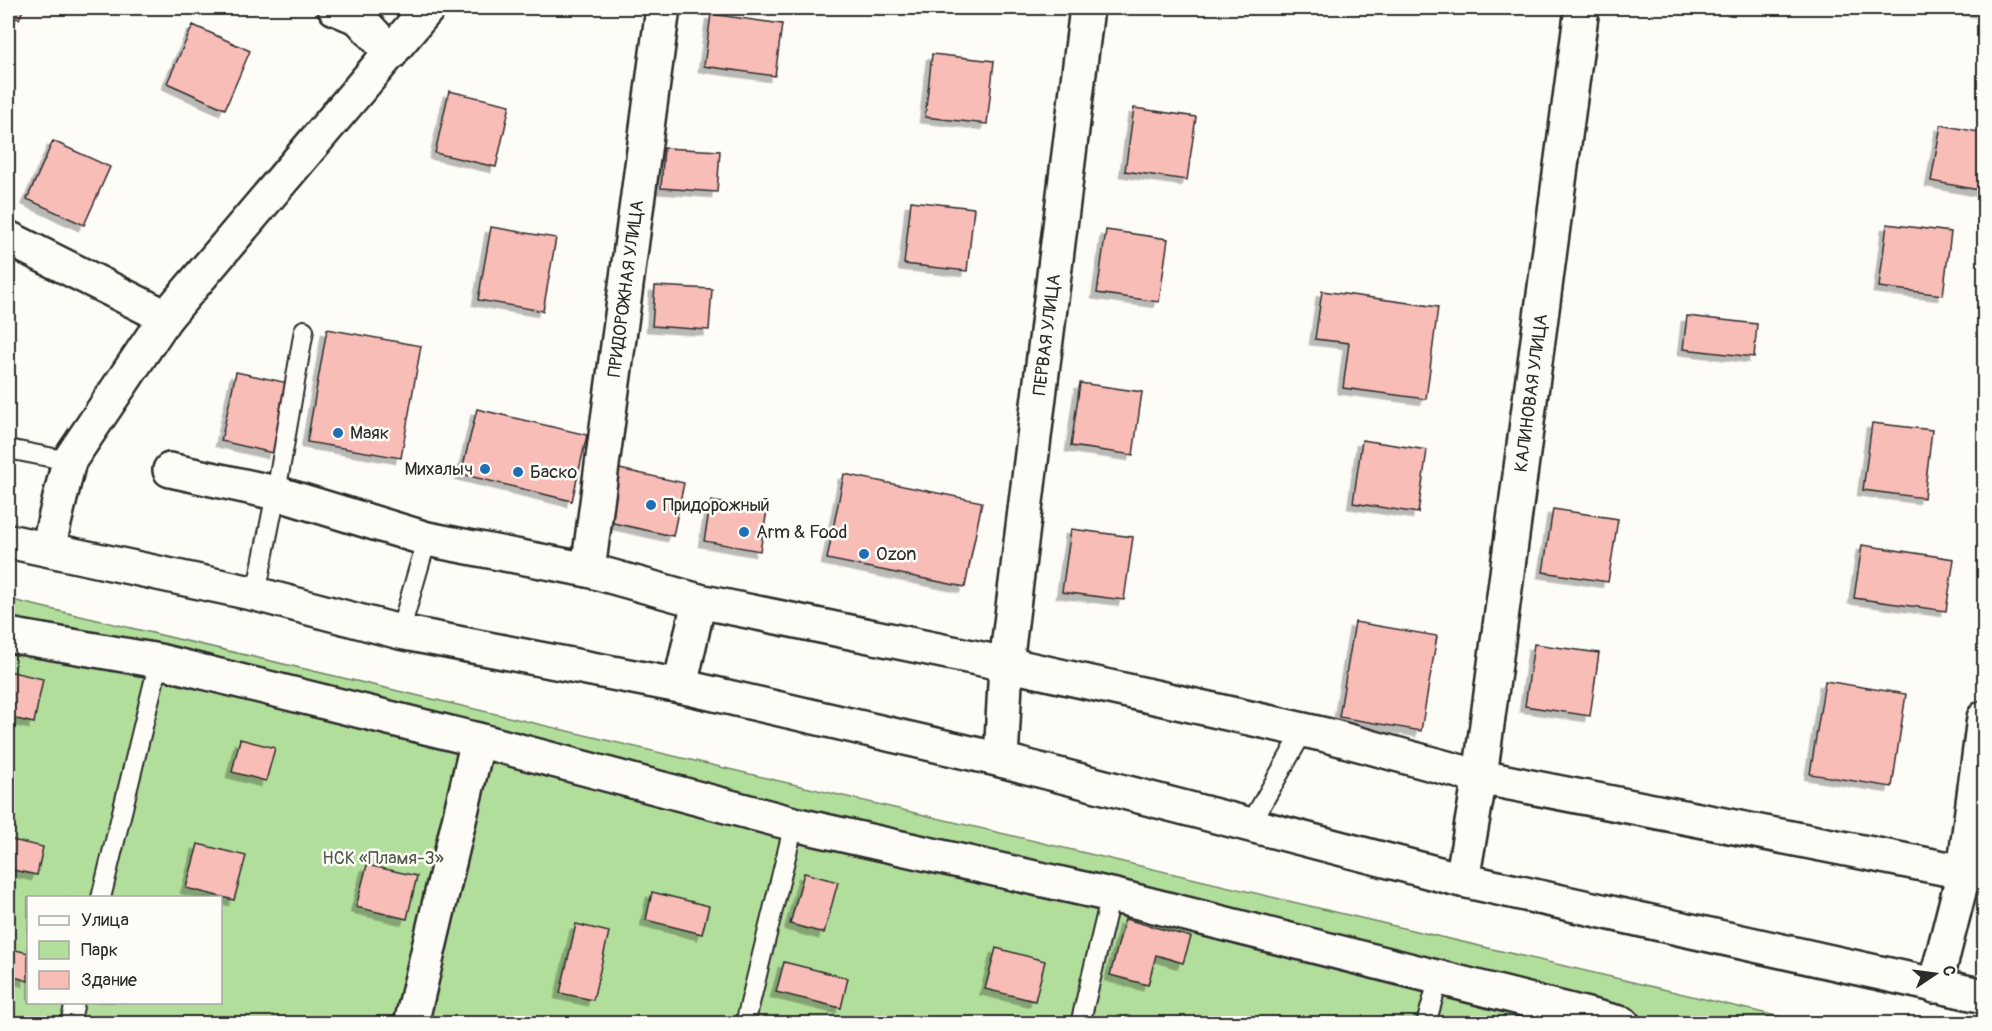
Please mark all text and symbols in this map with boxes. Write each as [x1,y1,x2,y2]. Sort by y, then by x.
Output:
street label: ПРИДОРОЖНАЯ УЛИЦА [603,198,649,378]
street label: ПЕРВАЯ УЛИЦА [1028,272,1066,397]
street label: КАЛИНОВАЯ УЛИЦА [1510,312,1553,474]
place label: Маяк [350,422,389,445]
marker: Маяк [331,426,345,440]
place label: Михалыч [405,458,473,481]
place label: Баско [530,461,578,484]
marker: Михалыч [478,462,492,476]
marker: Баско [511,465,525,479]
place label: Придорожный [663,494,770,517]
marker: Придорожный [644,498,658,512]
place label: Arm & Food [756,521,847,544]
marker: Arm & Food [737,525,751,539]
place label: Ozon [876,543,916,566]
marker: Ozon [857,547,871,561]
park label: НСК «Пламя-3» [322,847,444,870]
legend [27,896,222,1004]
text: Улица [81,909,129,932]
text: Парк [81,939,118,962]
north arrow [1905,944,1965,1004]
text: С [1938,964,1960,978]
text: Здание [81,969,137,992]

